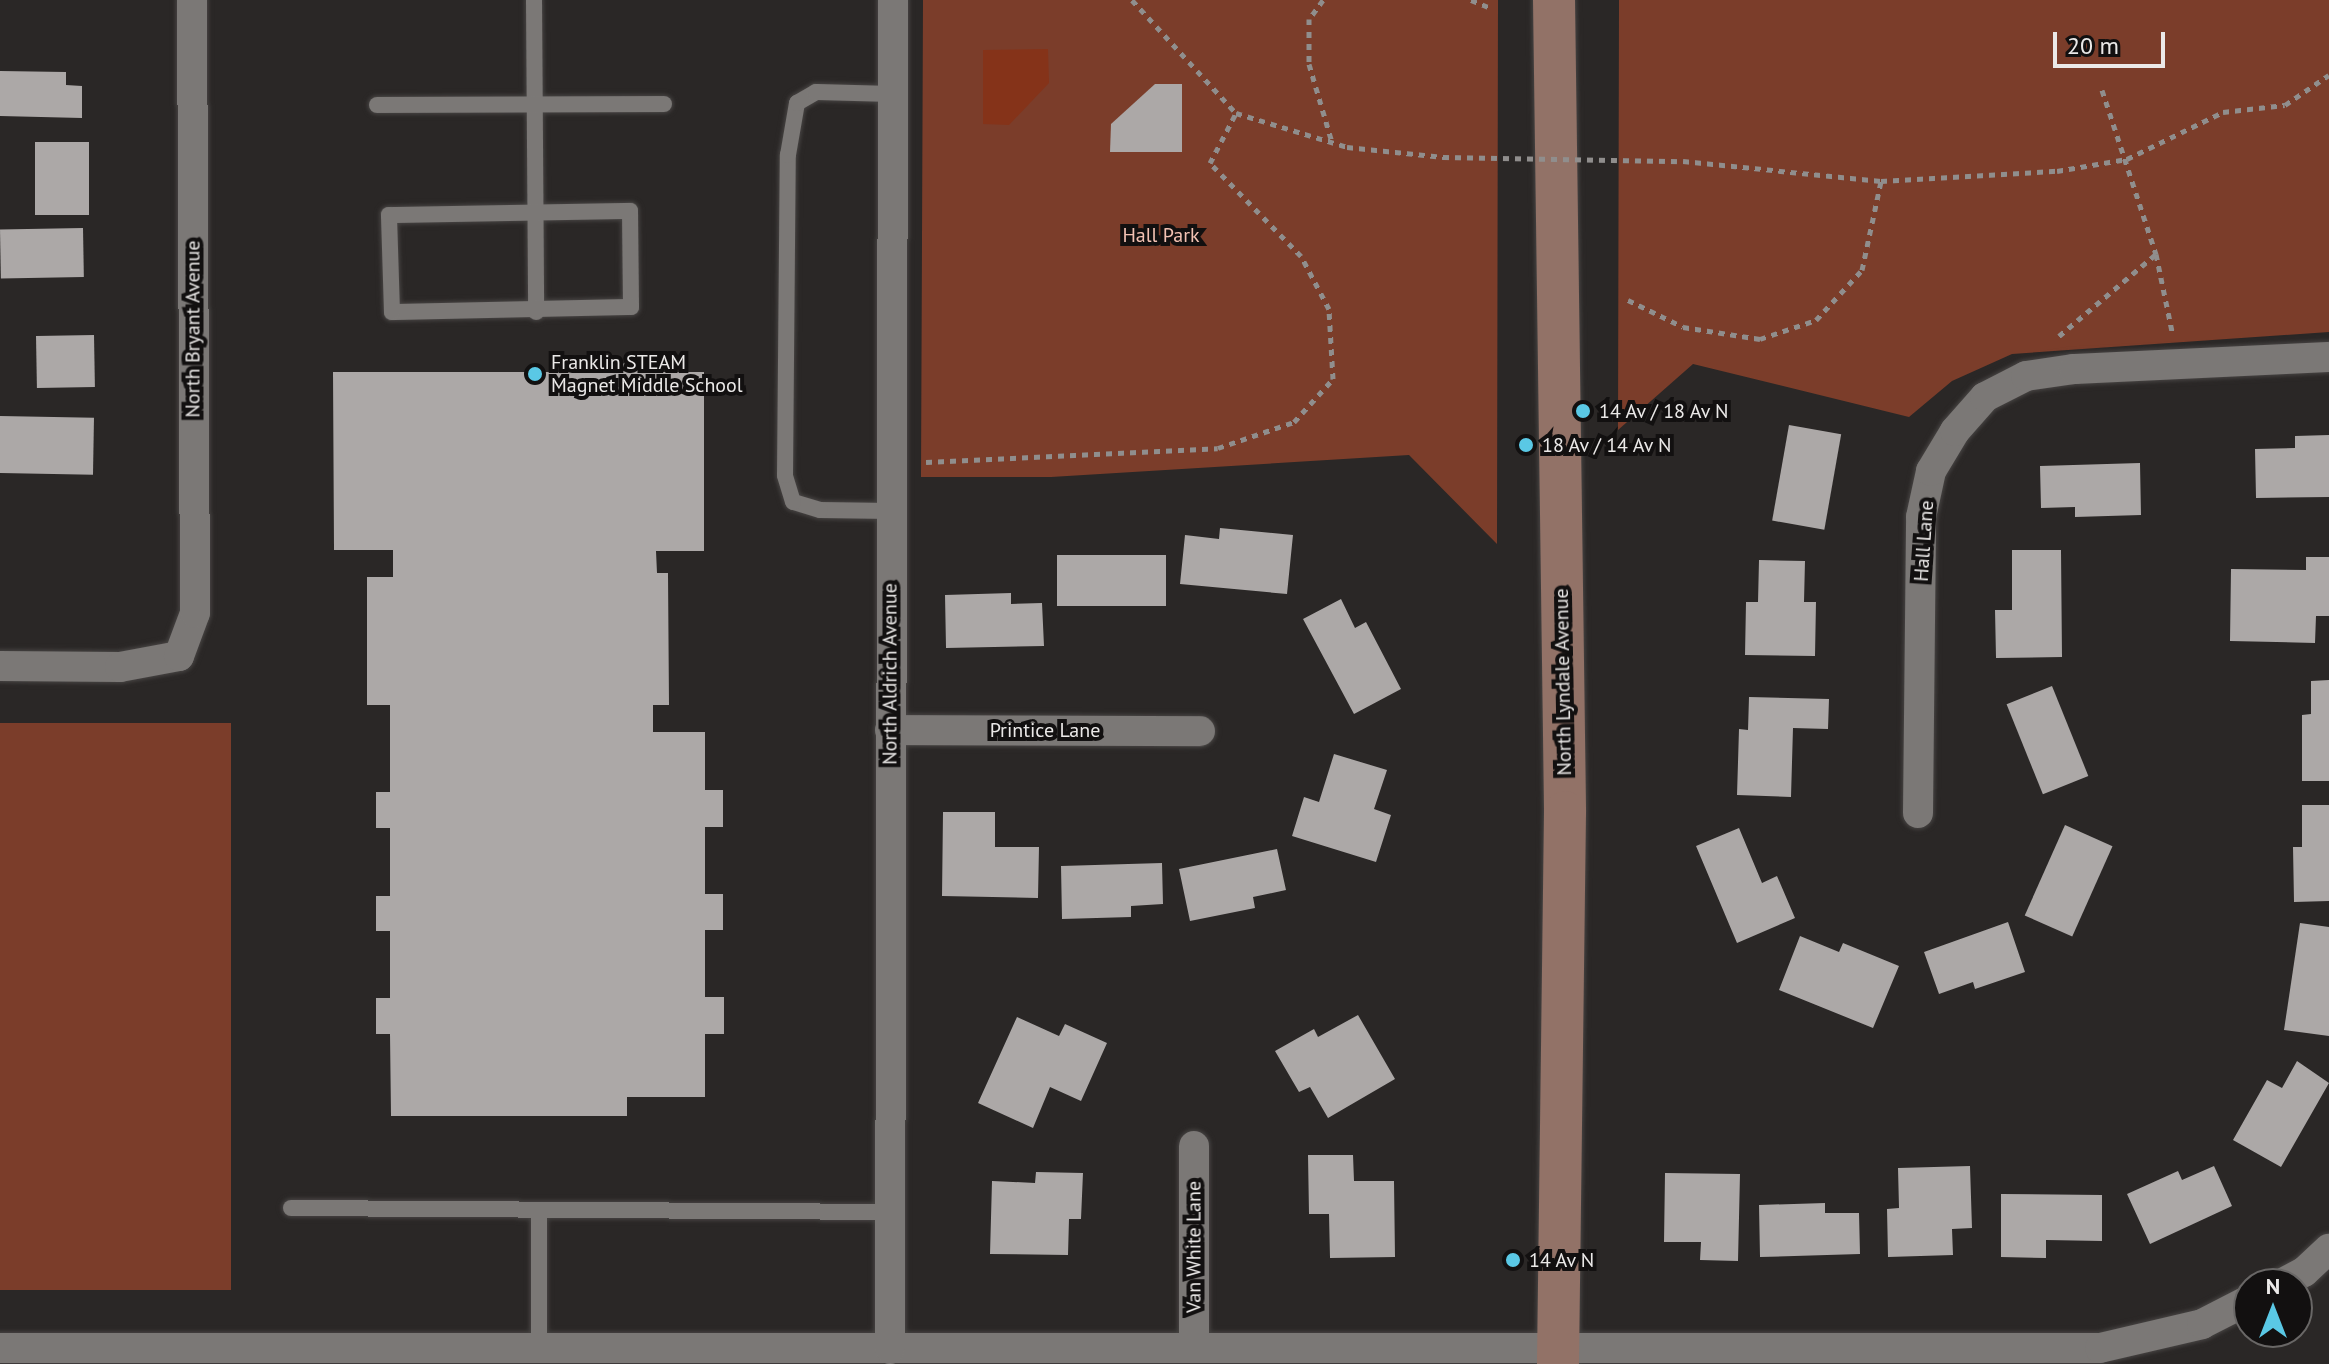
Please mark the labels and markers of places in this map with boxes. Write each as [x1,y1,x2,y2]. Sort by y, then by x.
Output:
place label: Franklin STEAM Magnet Middle School [551,350,743,397]
marker: Franklin STEAM Magnet Middle School [526,365,544,383]
place label: 14 Av / 18 Av N [1599,399,1731,423]
marker: 14 Av / 18 Av N [1574,402,1592,420]
place label: 18 Av / 14 Av N [1542,433,1674,457]
marker: 18 Av / 14 Av N [1517,436,1535,454]
place label: 14 Av N [1529,1248,1596,1272]
marker: 14 Av N [1504,1251,1522,1269]

